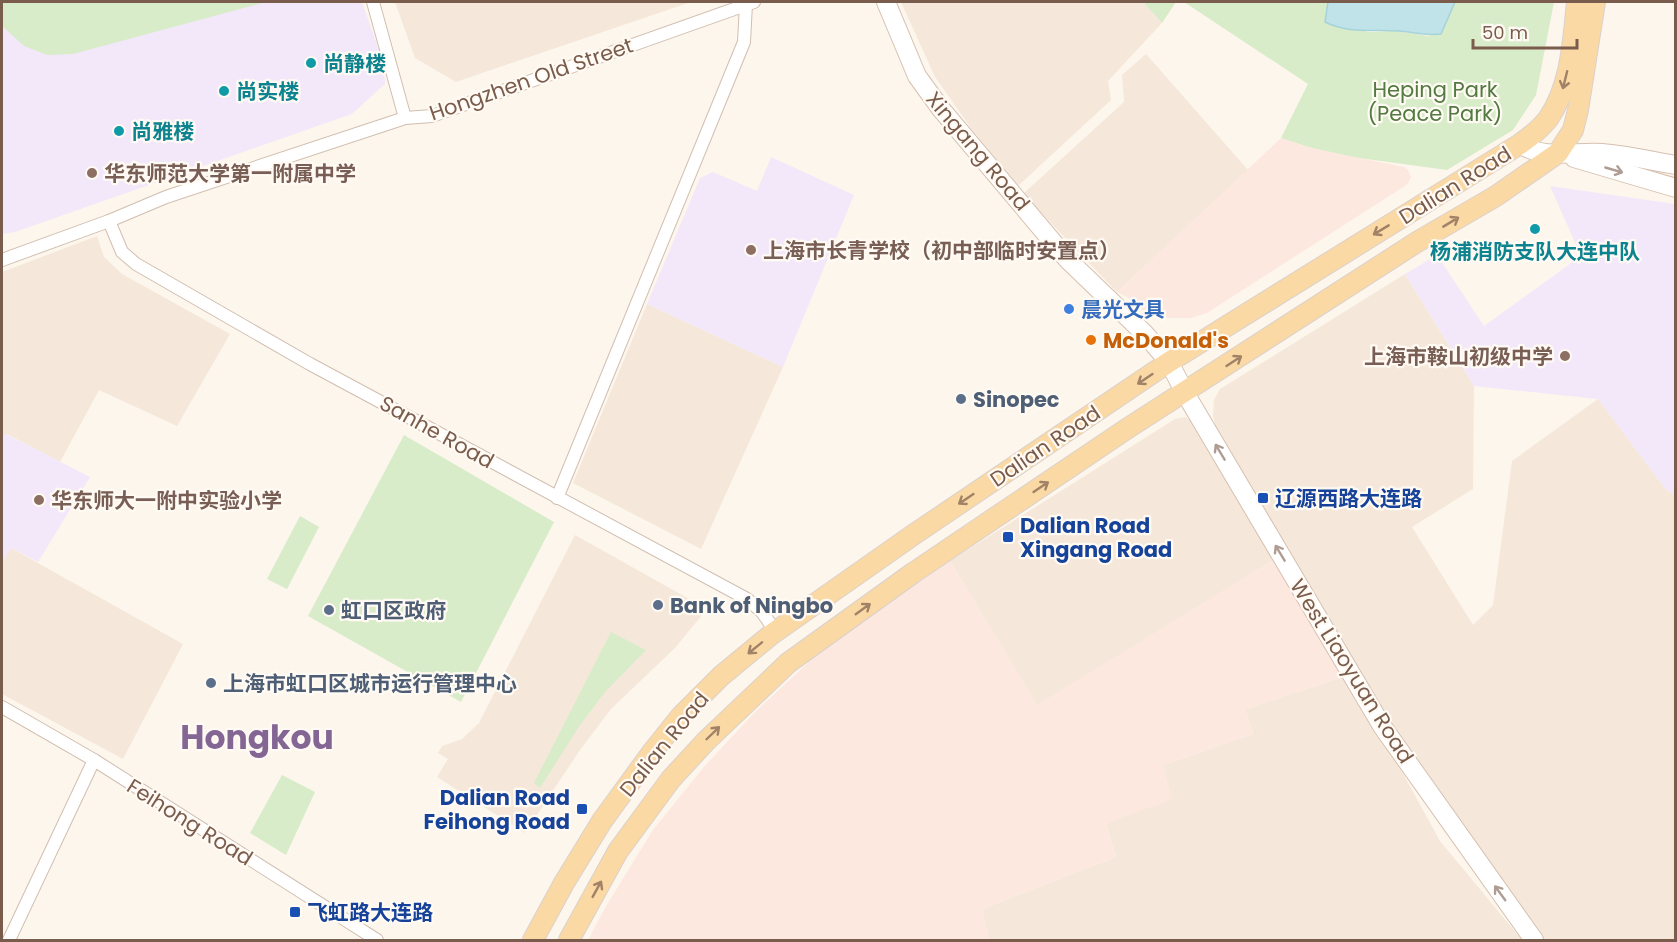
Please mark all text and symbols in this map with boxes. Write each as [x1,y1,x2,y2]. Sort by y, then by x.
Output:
scale bar [1473,12,1576,50]
text: 50 m [1482,20,1528,45]
street label: Hongzhen Old Street [425,31,637,127]
place label: 尚静楼 [323,49,386,78]
marker: 尚静楼 [304,56,318,70]
one-way arrow [1558,70,1570,89]
park label: Heping Park (Peace Park) [1368,75,1502,128]
place label: 尚实楼 [236,77,299,106]
marker: 尚实楼 [217,84,231,98]
street label: Xingang Road [919,85,1037,217]
place label: 尚雅楼 [131,117,194,146]
marker: 尚雅楼 [112,124,126,138]
street label: Dalian Road [1393,139,1517,231]
place label: 华东师范大学第一附属中学 [104,159,356,188]
one-way arrow [1604,165,1623,177]
marker: 华东师范大学第一附属中学 [85,166,99,180]
one-way arrow [1442,216,1459,228]
marker: 杨浦消防支队大连中队 [1528,222,1542,236]
one-way arrow [1373,225,1390,237]
place label: 上海市长青学校（初中部临时安置点） [763,236,1120,265]
place label: 杨浦消防支队大连中队 [1430,237,1640,266]
marker: 上海市长青学校（初中部临时安置点） [744,243,758,257]
place label: 晨光文具 [1081,295,1165,324]
marker: 晨光文具 [1062,302,1076,316]
place label: McDonald's [1103,326,1229,355]
marker: McDonald's [1084,333,1098,347]
place label: 上海市鞍山初级中学 [1364,342,1553,371]
marker: 上海市鞍山初级中学 [1558,349,1572,363]
one-way arrow [1225,355,1242,367]
one-way arrow [1137,373,1154,385]
place label: Sinopec [973,385,1060,414]
street label: Sanhe Road [375,389,499,475]
marker: Sinopec [954,392,968,406]
street label: Dalian Road [984,398,1106,494]
one-way arrow [1214,444,1226,461]
one-way arrow [1032,481,1049,493]
place label: 辽源西路大连路 [1275,484,1422,513]
place label: 华东师大一附中实验小学 [51,486,282,515]
marker: 辽源西路大连路 [1256,491,1270,505]
marker: 华东师大一附中实验小学 [32,493,46,507]
one-way arrow [958,494,975,506]
place label: Dalian Road Xingang Road [1020,511,1172,564]
marker: Dalian Road Xingang Road [1001,530,1015,544]
one-way arrow [1273,545,1285,562]
street label: West Liaoyuan Road [1283,573,1421,769]
place label: Bank of Ningbo [670,591,833,620]
place label: 虹口区政府 [341,596,446,625]
marker: Bank of Ningbo [651,598,665,612]
marker: 虹口区政府 [322,603,336,617]
one-way arrow [854,603,870,615]
one-way arrow [747,642,763,655]
place label: 上海市虹口区城市运行管理中心 [223,669,517,698]
marker: 上海市虹口区城市运行管理中心 [204,676,218,690]
street label: Dalian Road [613,685,715,803]
district label: Hongkou [180,714,334,761]
one-way arrow [705,727,720,741]
street label: Feihong Road [121,772,259,872]
place label: Dalian Road Feihong Road [423,783,570,836]
marker: Dalian Road Feihong Road [575,802,589,816]
one-way arrow [591,881,603,898]
one-way arrow [1493,885,1506,901]
place label: 飞虹路大连路 [307,898,433,927]
marker: 飞虹路大连路 [288,905,302,919]

